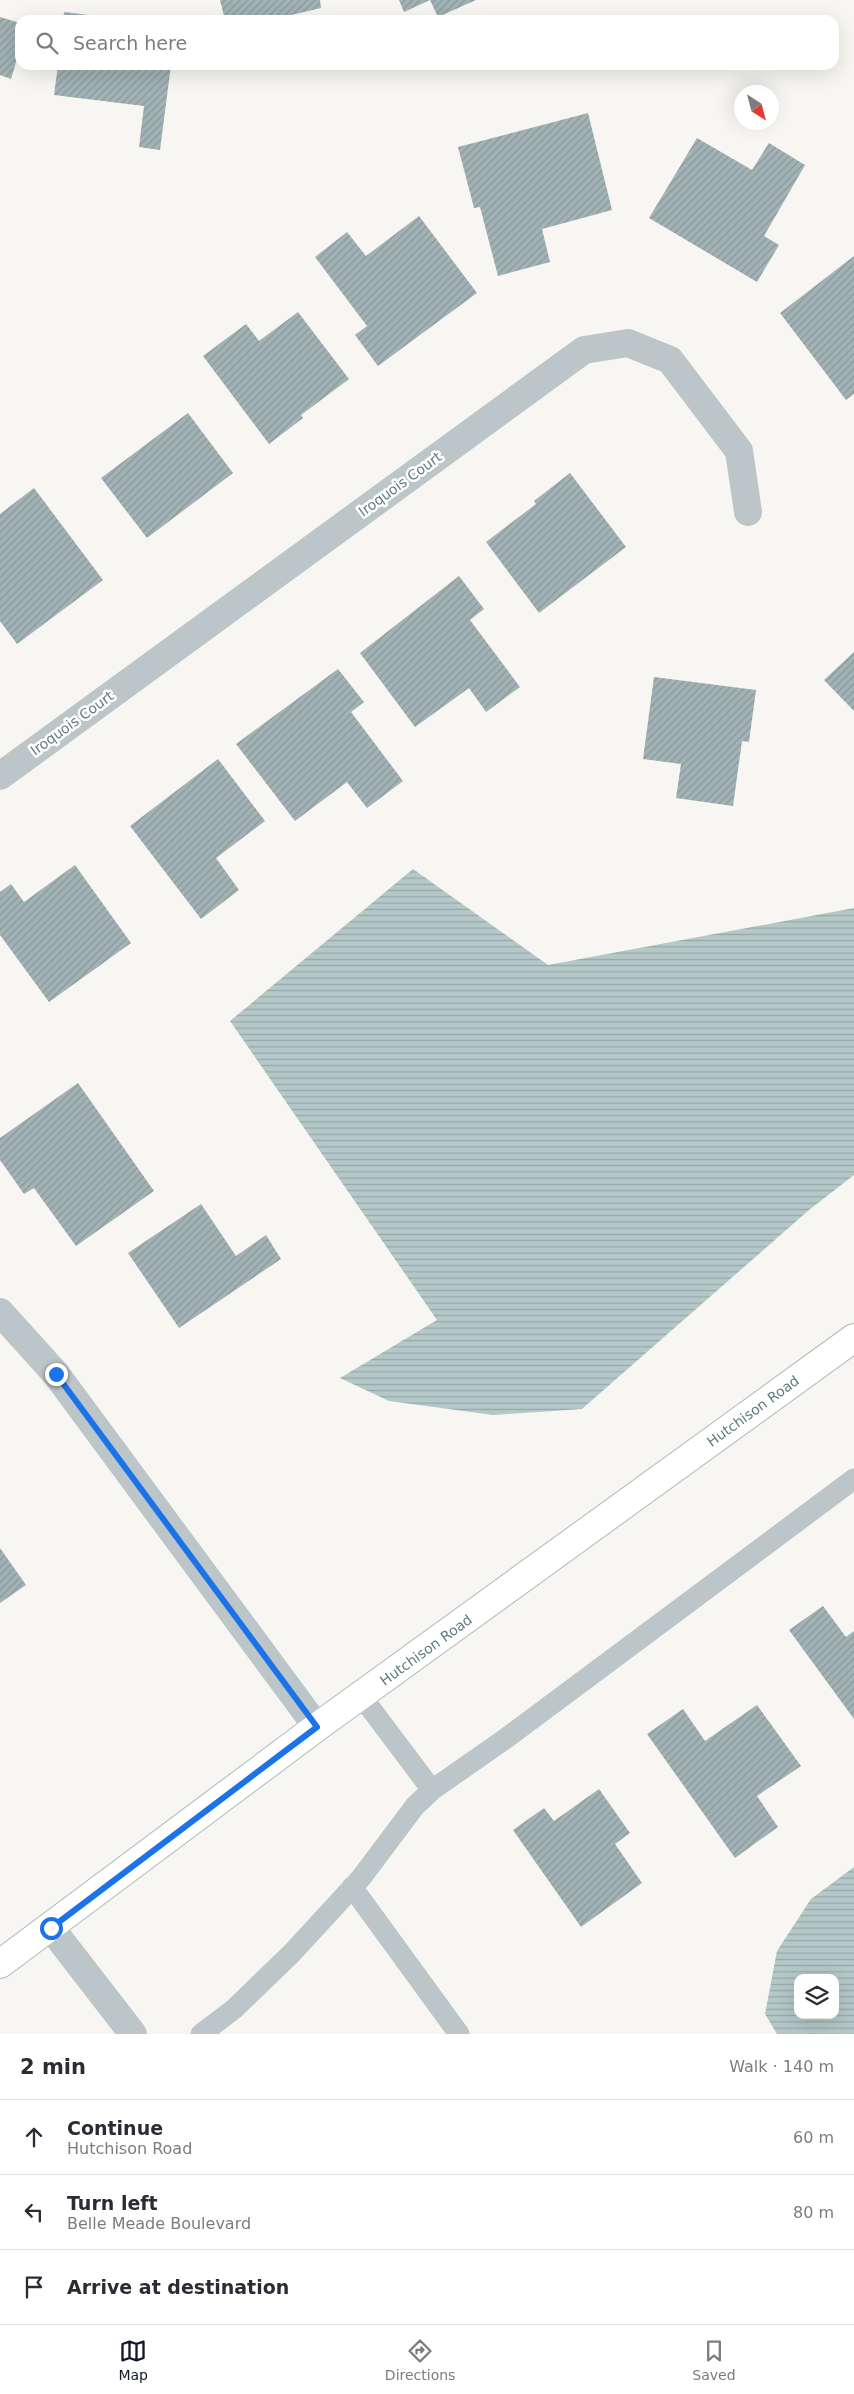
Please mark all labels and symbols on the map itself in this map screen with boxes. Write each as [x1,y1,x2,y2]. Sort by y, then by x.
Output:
north arrow [734,85,779,130]
street label: Iroquois Court [355,448,445,519]
street label: Iroquois Court [27,687,117,758]
route end [45,1363,68,1386]
street label: Hutchison Road [704,1372,802,1450]
street label: Hutchison Road [377,1611,475,1689]
route start [40,1917,63,1940]

